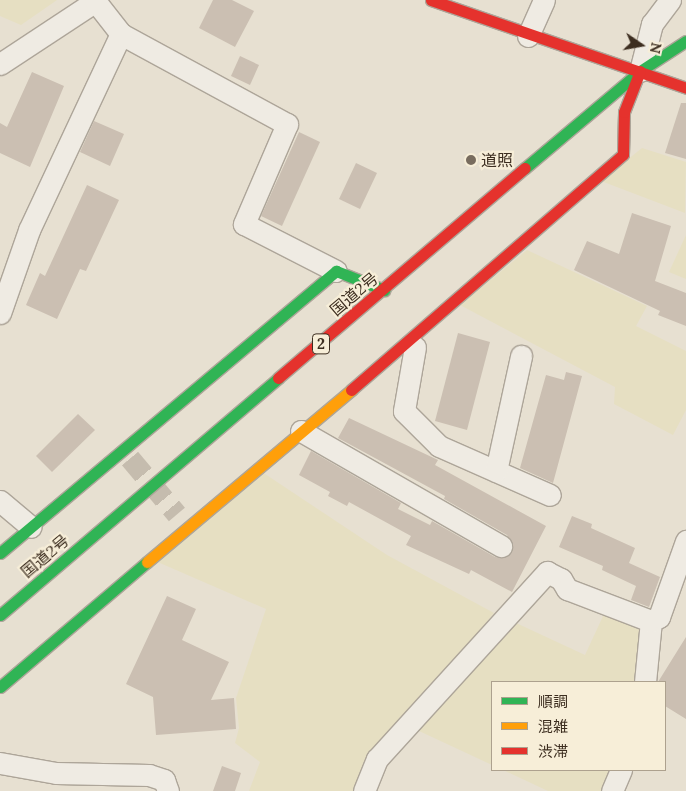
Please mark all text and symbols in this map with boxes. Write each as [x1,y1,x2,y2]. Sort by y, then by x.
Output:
north arrow [616,20,666,70]
text: N [646,41,666,55]
place label: 道照 [481,150,513,170]
marker: 道照 [465,154,477,166]
street label: 国道2号 [326,268,382,320]
road number: 2 [311,332,331,356]
street label: 国道2号 [17,530,73,582]
legend [491,681,666,771]
text: 順調 [538,692,568,711]
text: 混雑 [538,717,568,736]
text: 渋滞 [538,742,568,761]

